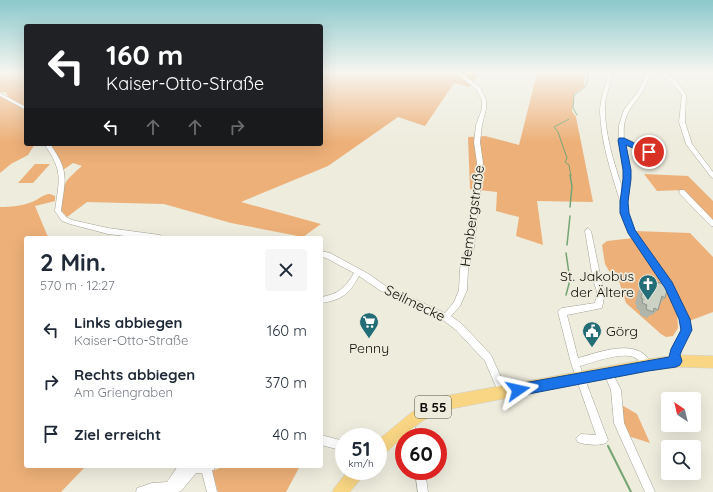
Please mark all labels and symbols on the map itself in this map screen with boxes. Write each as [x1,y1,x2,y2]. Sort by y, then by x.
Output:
pin [632,135,666,169]
street label: Hembergstraße [456,164,488,268]
place label: St. Jakobus der Ältere [560,267,634,301]
church icon: St. Jakobus der Ältere [637,273,659,301]
street label: Seilmecke [382,281,448,325]
supermarket icon: Penny [358,311,380,339]
public building icon: Görg [581,320,603,348]
place label: Görg [606,322,638,340]
place label: Penny [349,339,389,357]
position arrow [497,369,539,411]
north arrow [661,392,701,432]
road number: B 55 [415,396,451,418]
speed limit sign: 60 [395,428,447,480]

